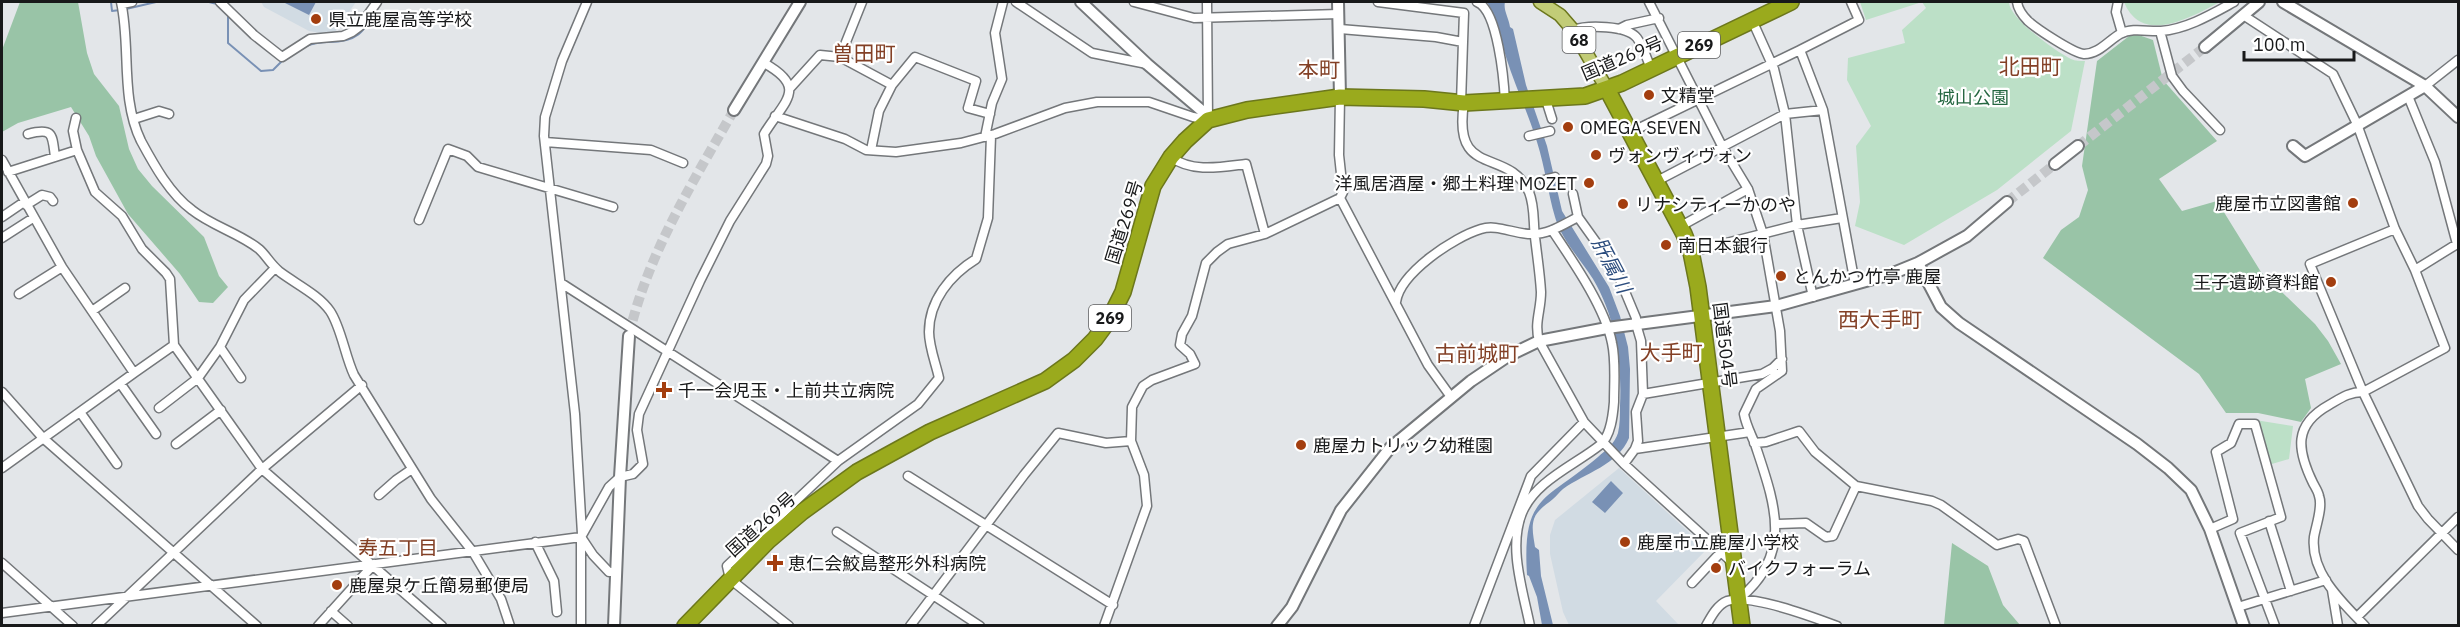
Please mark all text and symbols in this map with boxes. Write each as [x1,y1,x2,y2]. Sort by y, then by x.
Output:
place label: 県立鹿屋高等学校 [328,8,472,31]
marker: 県立鹿屋高等学校 [309,12,323,26]
scale bar [2244,24,2354,62]
road number: 68 [1562,27,1596,53]
street label: 国道269号 [1578,31,1666,85]
road number: 269 [1678,32,1720,58]
text: 100 m [2253,33,2305,56]
district label: 曽田町 [833,39,896,67]
district label: 北田町 [1999,52,2062,80]
district label: 本町 [1298,55,1340,83]
place label: 文精堂 [1661,84,1715,107]
park label: 城山公園 [1937,86,2009,109]
marker: 文精堂 [1642,88,1656,102]
place label: OMEGA SEVEN [1580,116,1701,139]
marker: OMEGA SEVEN [1561,120,1575,134]
place label: ヴォンヴィヴォン [1608,144,1752,167]
marker: ヴォンヴィヴォン [1589,148,1603,162]
place label: 洋風居酒屋・郷土料理 MOZET [1334,172,1577,195]
marker: 洋風居酒屋・郷土料理 MOZET [1582,176,1596,190]
street label: 国道269号 [1100,177,1148,267]
place label: 鹿屋市立図書館 [2215,192,2341,215]
place label: リナシティーかのや [1635,193,1796,216]
marker: 鹿屋市立図書館 [2346,196,2360,210]
marker: リナシティーかのや [1616,197,1630,211]
water label: 肝属川 [1586,232,1639,300]
place label: 南日本銀行 [1678,234,1768,257]
marker: 南日本銀行 [1659,238,1673,252]
place label: とんかつ竹亭 鹿屋 [1793,265,1941,288]
marker: とんかつ竹亭 鹿屋 [1774,269,1788,283]
place label: 王子遺跡資料館 [2193,271,2319,294]
marker: 王子遺跡資料館 [2324,275,2338,289]
street label: 国道504号 [1708,301,1742,389]
road number: 269 [1089,305,1131,331]
district label: 西大手町 [1838,305,1922,333]
district label: 大手町 [1640,338,1703,366]
district label: 古前城町 [1435,339,1519,367]
place label: 千一会児玉・上前共立病院 [678,379,894,402]
marker: 千一会児玉・上前共立病院 [655,381,673,399]
place label: 鹿屋カトリック幼稚園 [1313,434,1493,457]
marker: 鹿屋カトリック幼稚園 [1294,438,1308,452]
street label: 国道269号 [721,487,801,561]
place label: 鹿屋市立鹿屋小学校 [1637,531,1799,554]
district label: 寿五丁目 [358,534,438,561]
marker: 鹿屋市立鹿屋小学校 [1618,535,1632,549]
place label: 恵仁会鮫島整形外科病院 [788,552,986,575]
marker: 恵仁会鮫島整形外科病院 [766,554,784,572]
place label: バイクフォーラム [1728,557,1871,580]
marker: バイクフォーラム [1709,561,1723,575]
place label: 鹿屋泉ケ丘簡易郵便局 [349,574,529,597]
marker: 鹿屋泉ケ丘簡易郵便局 [330,578,344,592]

